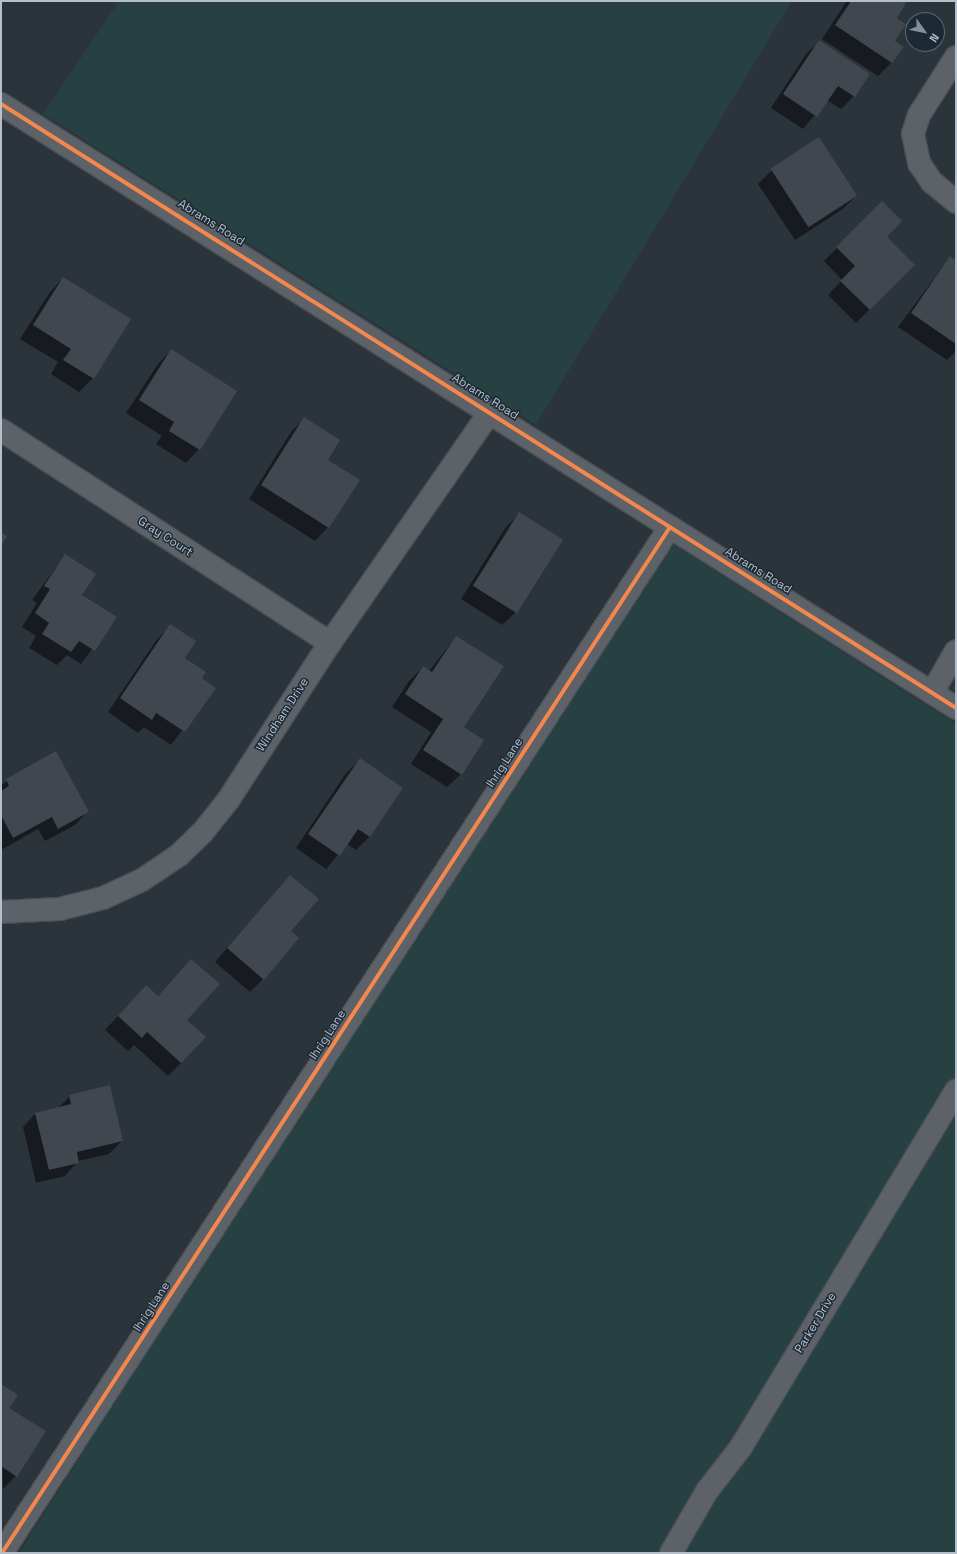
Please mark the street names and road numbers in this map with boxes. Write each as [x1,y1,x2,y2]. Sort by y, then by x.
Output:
street label: Abrams Road [175,197,247,249]
street label: Abrams Road [449,371,521,423]
street label: Gray Court [135,514,195,560]
street label: Abrams Road [722,545,794,597]
street label: Windham Drive [254,675,312,755]
street label: Ihrig Lane [484,735,526,791]
street label: Ihrig Lane [307,1007,349,1063]
street label: Ihrig Lane [131,1279,173,1335]
street label: Parker Drive [792,1290,840,1356]

